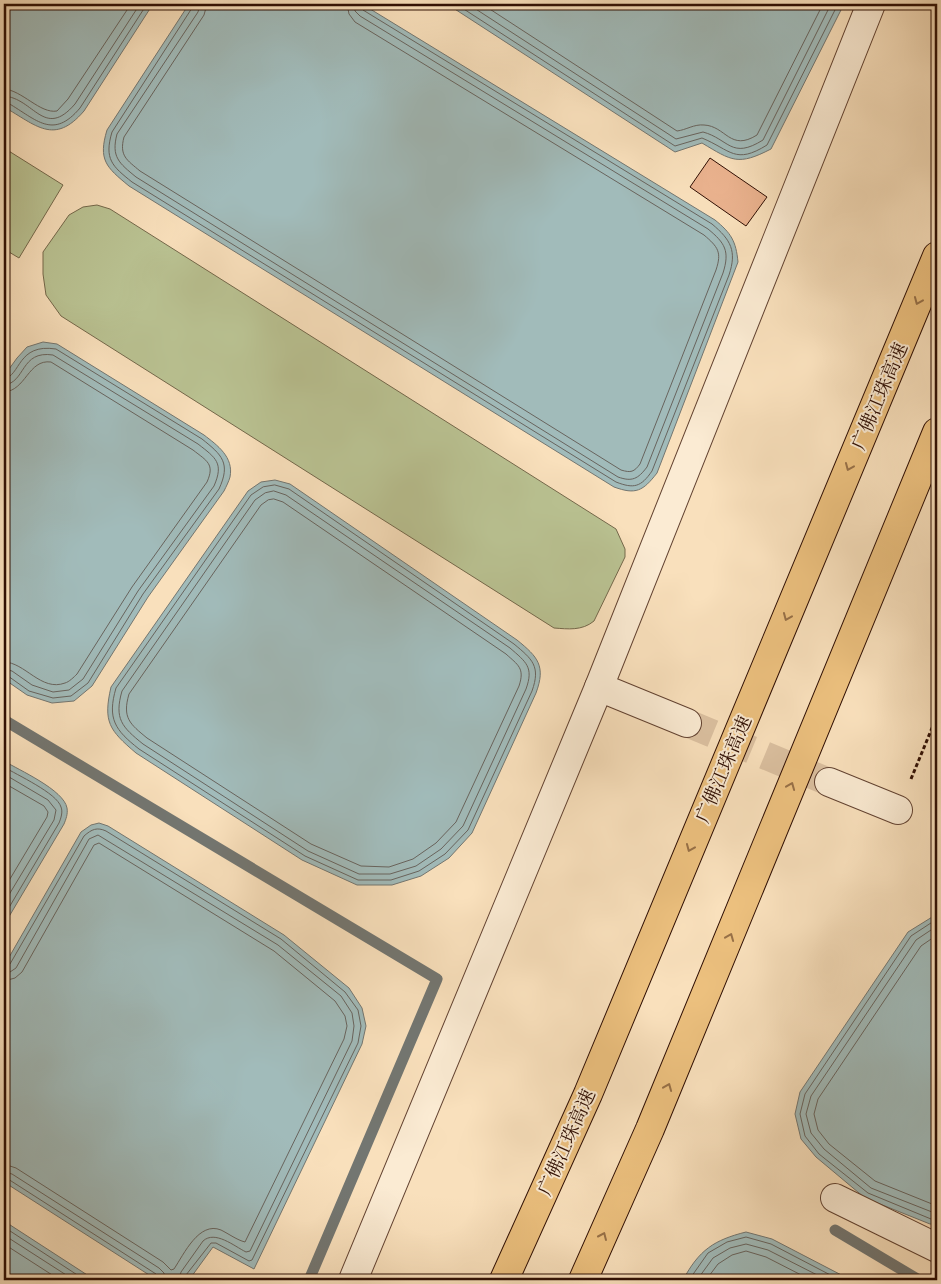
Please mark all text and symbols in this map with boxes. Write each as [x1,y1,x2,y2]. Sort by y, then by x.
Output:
one-way arrow [914,296,925,305]
street label: 广佛江珠高速 [846,339,913,454]
one-way arrow [845,462,856,471]
one-way arrow [782,612,793,621]
street label: 广佛江珠高速 [690,712,757,827]
one-way arrow [785,782,796,791]
one-way arrow [686,843,697,852]
one-way arrow [724,933,734,941]
one-way arrow [661,1083,672,1092]
street label: 广佛江珠高速 [532,1085,601,1199]
one-way arrow [596,1232,607,1241]

